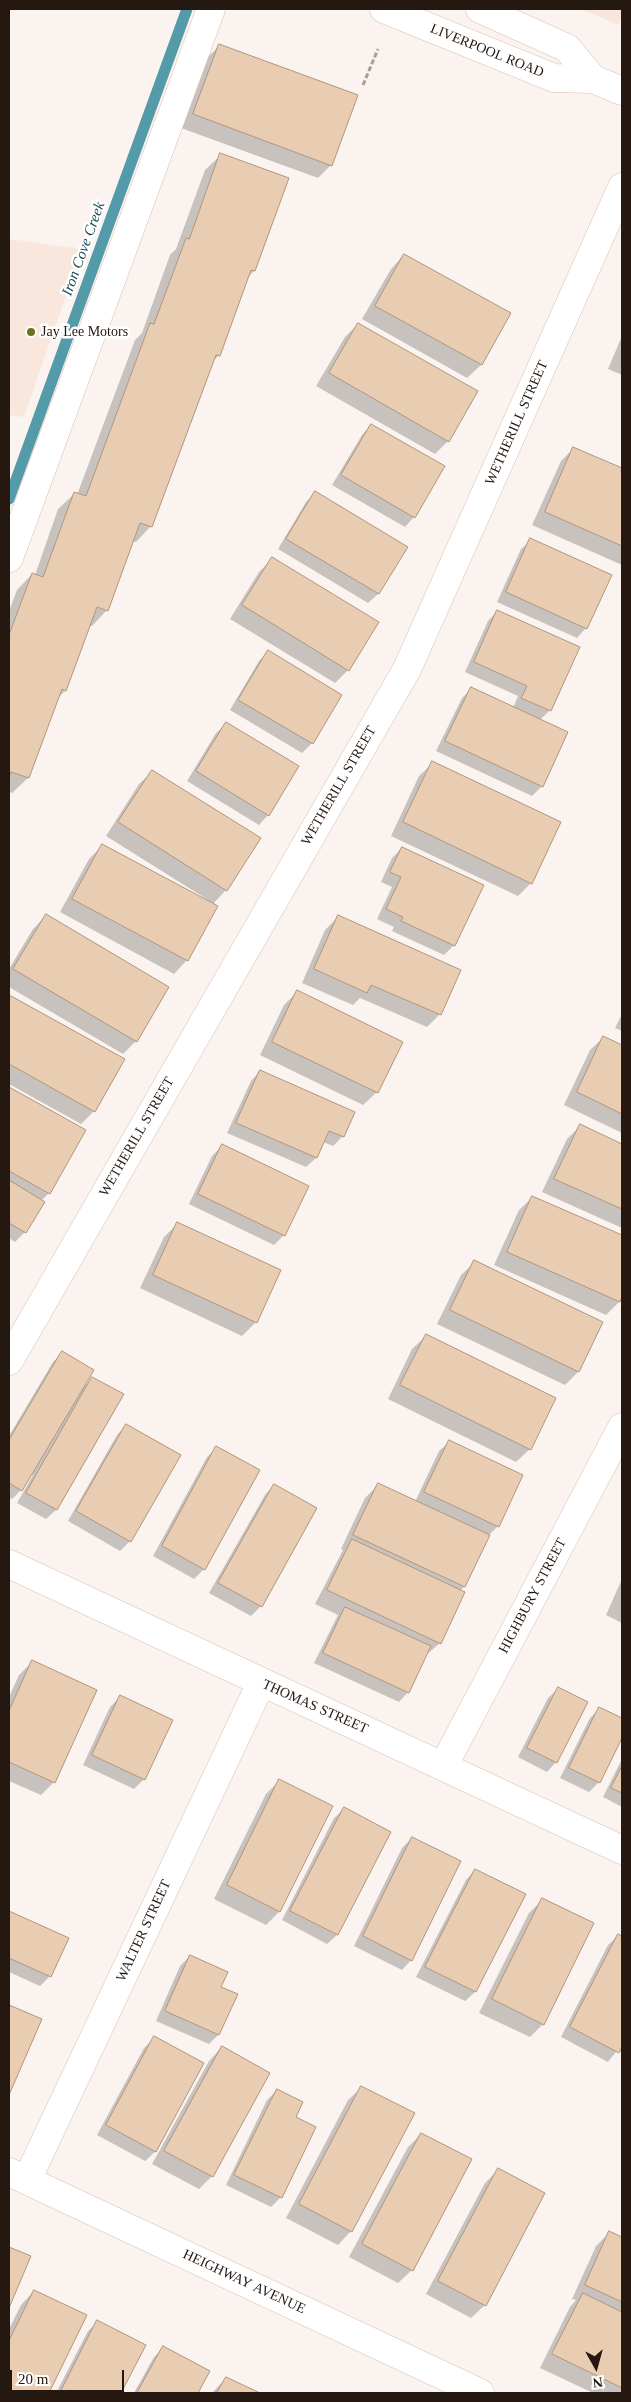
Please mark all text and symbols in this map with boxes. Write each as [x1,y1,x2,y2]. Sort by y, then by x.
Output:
street label: LIVERPOOL ROAD [428,21,546,81]
water label: Iron Cove Creek [59,199,109,299]
place label: Jay Lee Motors [41,324,128,340]
marker: Jay Lee Motors [25,326,37,338]
street label: WETHERILL STREET [482,358,552,488]
street label: WETHERILL STREET [298,723,380,849]
street label: WETHERILL STREET [96,1074,178,1200]
street label: HIGHBURY STREET [496,1536,570,1656]
street label: THOMAS STREET [260,1676,370,1738]
street label: WALTER STREET [113,1877,175,1985]
street label: HEIGHWAY AVENUE [180,2246,308,2318]
north arrow [571,2342,621,2392]
scale bar [12,2360,126,2392]
text: 20 m [18,2371,48,2387]
text: N [592,2374,604,2390]

